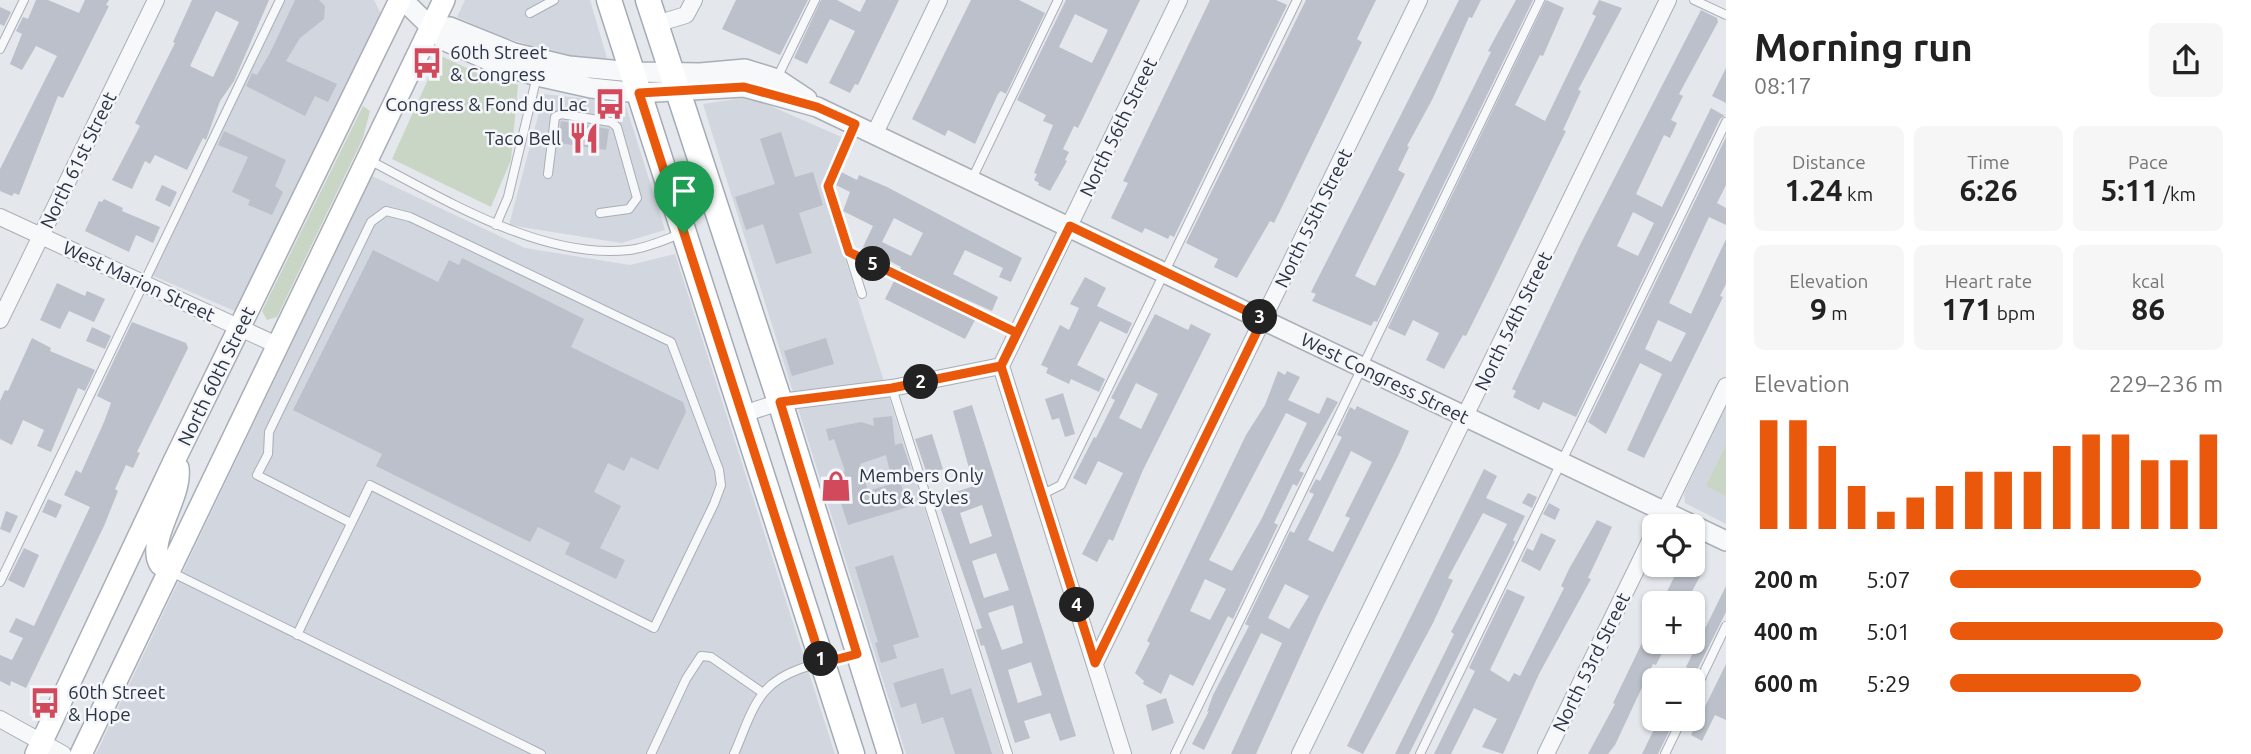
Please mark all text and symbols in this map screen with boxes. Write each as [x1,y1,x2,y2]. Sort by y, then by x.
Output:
button: share [2149,23,2223,97]
text: Morning run [1754,26,1973,68]
place label: 60th Street & Congress [450,41,548,85]
bus stop icon: 60th Street & Congress [410,46,444,80]
street label: North 56th Street [1075,54,1161,200]
text: 08:17 [1754,73,1812,98]
bus stop icon: Congress & Fond du Lac [593,87,627,121]
street label: North 61st Street [35,88,121,232]
place label: Congress & Fond du Lac [385,93,587,115]
restaurant icon: Taco Bell [567,121,601,155]
place label: Taco Bell [485,127,561,149]
street label: North 55th Street [1270,145,1356,291]
text: Distance [1792,151,1866,173]
text: Time [1967,151,2010,173]
text: Pace [2128,151,2168,173]
pin [654,161,714,233]
icon: arrive [665,172,703,210]
text: 1.24 [1785,173,1843,207]
text: 6:26 [1959,173,2018,207]
text: 5:11 [2100,173,2159,207]
text: km [1843,183,1873,205]
text: /km [2159,183,2196,205]
street label: West Marion Street [59,236,219,326]
pin: 5 [856,246,890,282]
street label: North 54th Street [1470,248,1556,394]
text: 5 [867,252,878,274]
text: Elevation [1789,270,1868,292]
text: Heart rate [1945,270,2032,292]
text: kcal [2132,270,2165,292]
text: 9 [1810,292,1827,326]
text: 171 [1942,292,1992,326]
text: 86 [2131,292,2165,326]
pin: 3 [1242,300,1278,334]
text: m [1827,302,1848,324]
text: bpm [1992,302,2035,324]
street label: North 60th Street [173,303,259,449]
text: 3 [1254,305,1265,327]
street label: West Congress Street [1298,328,1473,428]
pin: 2 [904,364,939,400]
text: 2 [915,370,926,392]
text: Elevation [1754,371,1850,396]
text: 229–236 m [2109,371,2223,396]
place label: Members Only Cuts & Styles [859,464,984,508]
shop icon: Members Only Cuts & Styles [819,469,853,503]
map controls [1642,514,1705,731]
button: locate [1642,514,1705,577]
text: 200 m [1754,567,1818,592]
text: 5:07 [1866,567,1911,592]
pin: 4 [1060,588,1094,622]
street label: North 53rd Street [1548,589,1634,735]
button: + [1642,591,1705,654]
text: 4 [1071,593,1082,615]
text: 400 m [1754,619,1818,644]
text: 5:01 [1866,619,1911,644]
pin: 1 [804,642,838,676]
text: 1 [815,647,826,669]
button: − [1642,668,1705,731]
text: 600 m [1754,671,1818,696]
text: 5:29 [1866,671,1911,696]
place label: 60th Street & Hope [68,681,166,725]
bus stop icon: 60th Street & Hope [28,686,62,720]

